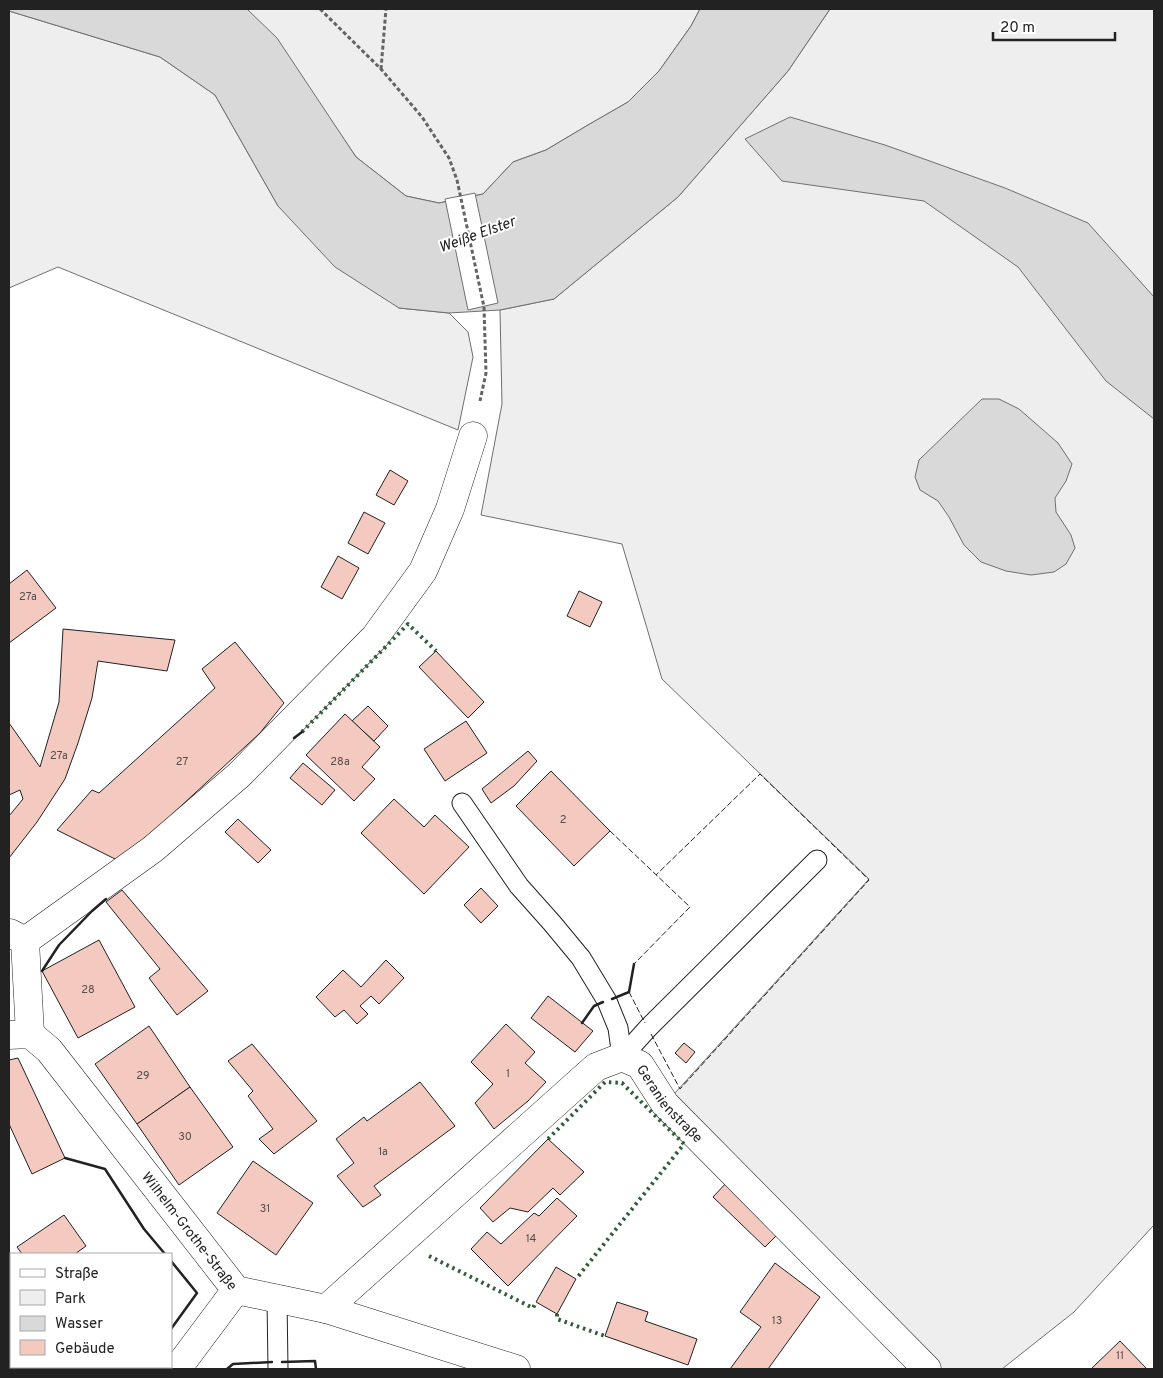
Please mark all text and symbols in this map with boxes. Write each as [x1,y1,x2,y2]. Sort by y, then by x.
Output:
scale bar [993,10,1116,42]
text: 20 m [1000,19,1035,38]
water label: Weiße Elster [437,212,520,258]
house number: 27a [19,590,37,604]
house number: 27a [50,749,68,763]
house number: 27 [176,755,188,769]
house number: 28a [330,755,350,769]
house number: 2 [560,813,566,827]
house number: 28 [81,983,95,997]
street label: Geranienstraße [632,1062,706,1147]
house number: 1 [506,1067,510,1081]
house number: 29 [136,1069,150,1083]
house number: 30 [178,1130,192,1144]
house number: 1a [378,1145,388,1159]
street label: Wilhelm-Grothe-Straße [137,1169,240,1294]
house number: 31 [260,1202,270,1216]
house number: 14 [526,1232,537,1246]
legend [10,1253,172,1368]
text: Straße [55,1265,99,1284]
text: Park [55,1290,86,1309]
house number: 13 [772,1314,782,1328]
text: Wasser [55,1315,103,1334]
text: Gebäude [55,1340,115,1359]
house number: 11 [1116,1349,1124,1363]

